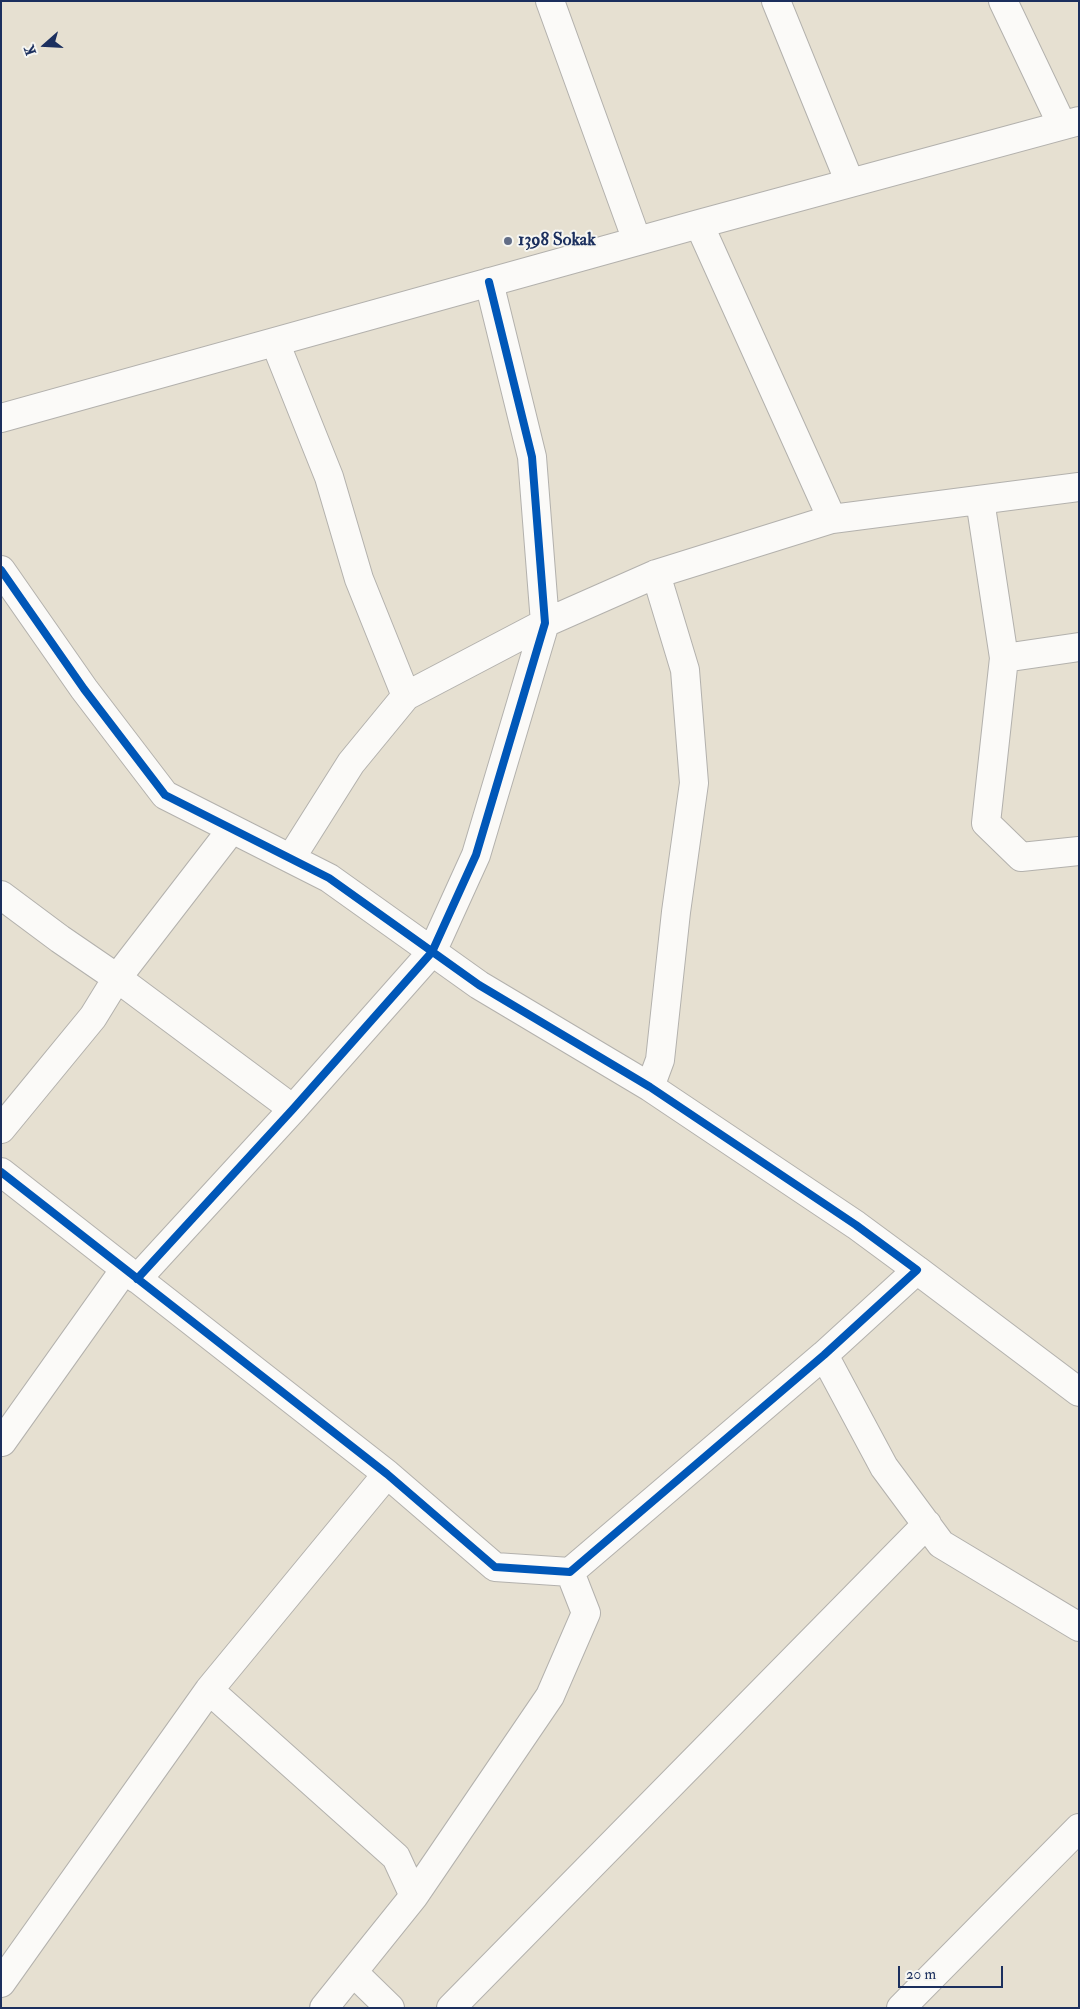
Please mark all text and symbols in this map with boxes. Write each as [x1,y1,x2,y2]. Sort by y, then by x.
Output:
north arrow [20,20,70,70]
text: K [21,43,40,57]
place label: 1398 Sokak [518,230,596,252]
marker: 1398 Sokak [502,235,514,247]
scale bar [900,1956,1005,1988]
text: 20 m [906,1965,936,1984]

